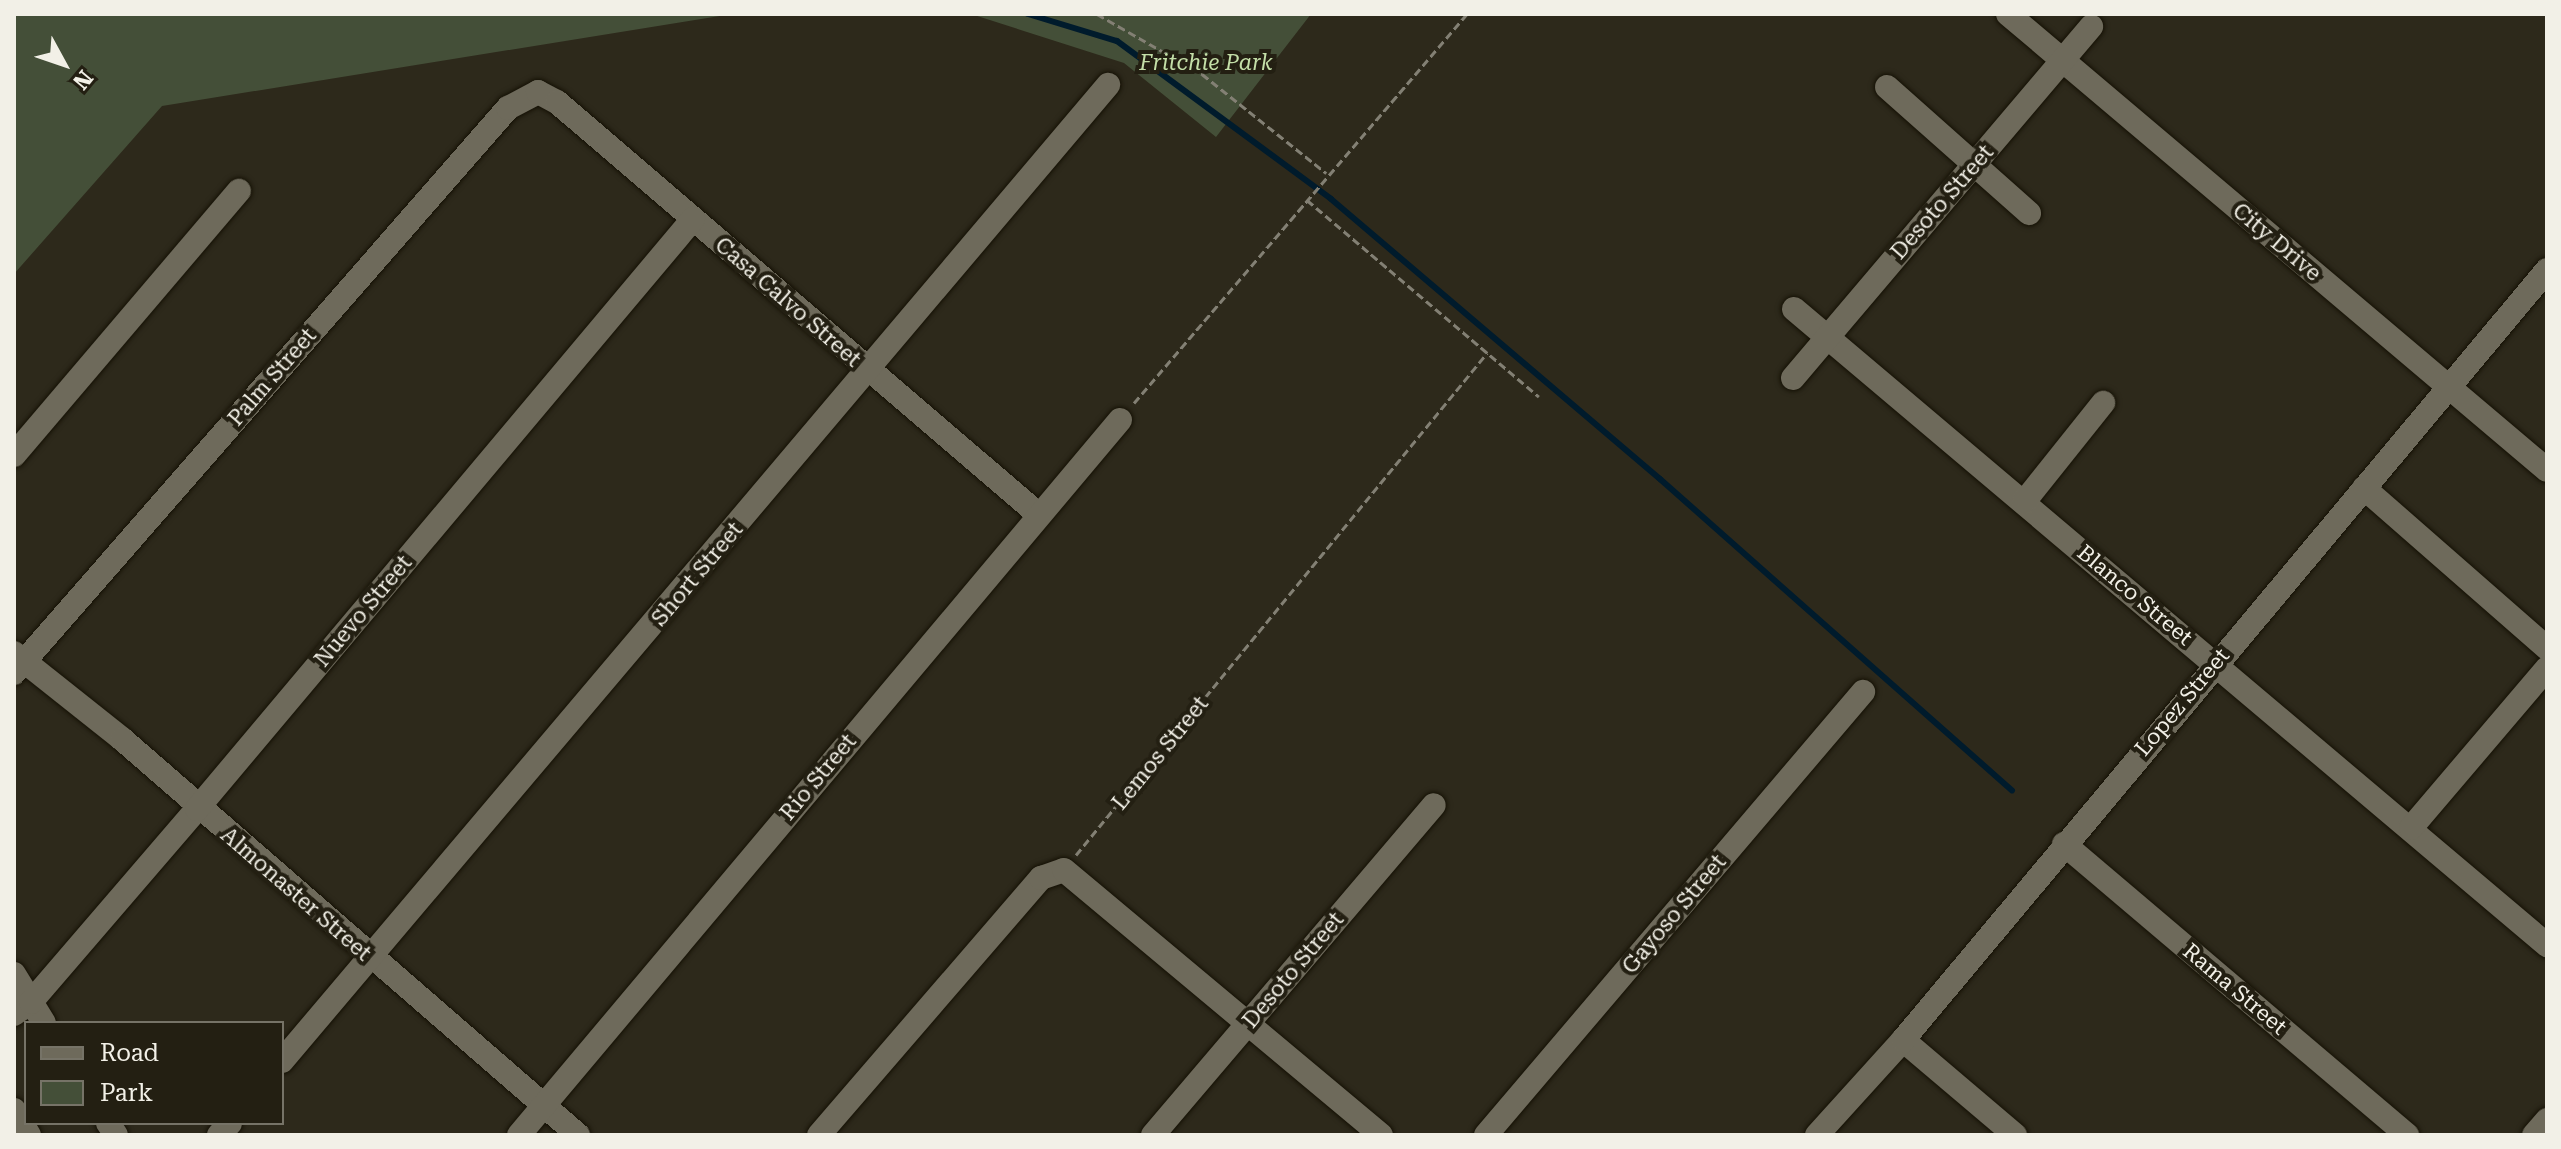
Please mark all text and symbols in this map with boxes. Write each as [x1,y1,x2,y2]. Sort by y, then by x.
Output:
north arrow [24,24,104,104]
park label: Fritchie Park [1139,50,1273,76]
text: N [68,65,98,94]
street label: Desoto Street [1885,139,1999,265]
street label: City Drive [2227,197,2327,287]
street label: Casa Calvo Street [710,232,866,372]
street label: Palm Street [222,323,322,431]
street label: Short Street [646,517,748,631]
street label: Blanco Street [2072,539,2198,651]
street label: Nuevo Street [309,550,417,672]
street label: Lopez Street [2129,643,2235,761]
street label: Lemos Street [1106,691,1214,815]
street label: Rio Street [774,728,862,826]
street label: Almonaster Street [215,822,377,966]
street label: Gayoso Street [1617,849,1731,979]
street label: Desoto Street [1237,907,1349,1033]
street label: Rama Street [2178,938,2292,1040]
legend [24,1021,284,1125]
text: Road [100,1039,159,1067]
text: Park [100,1079,153,1107]

